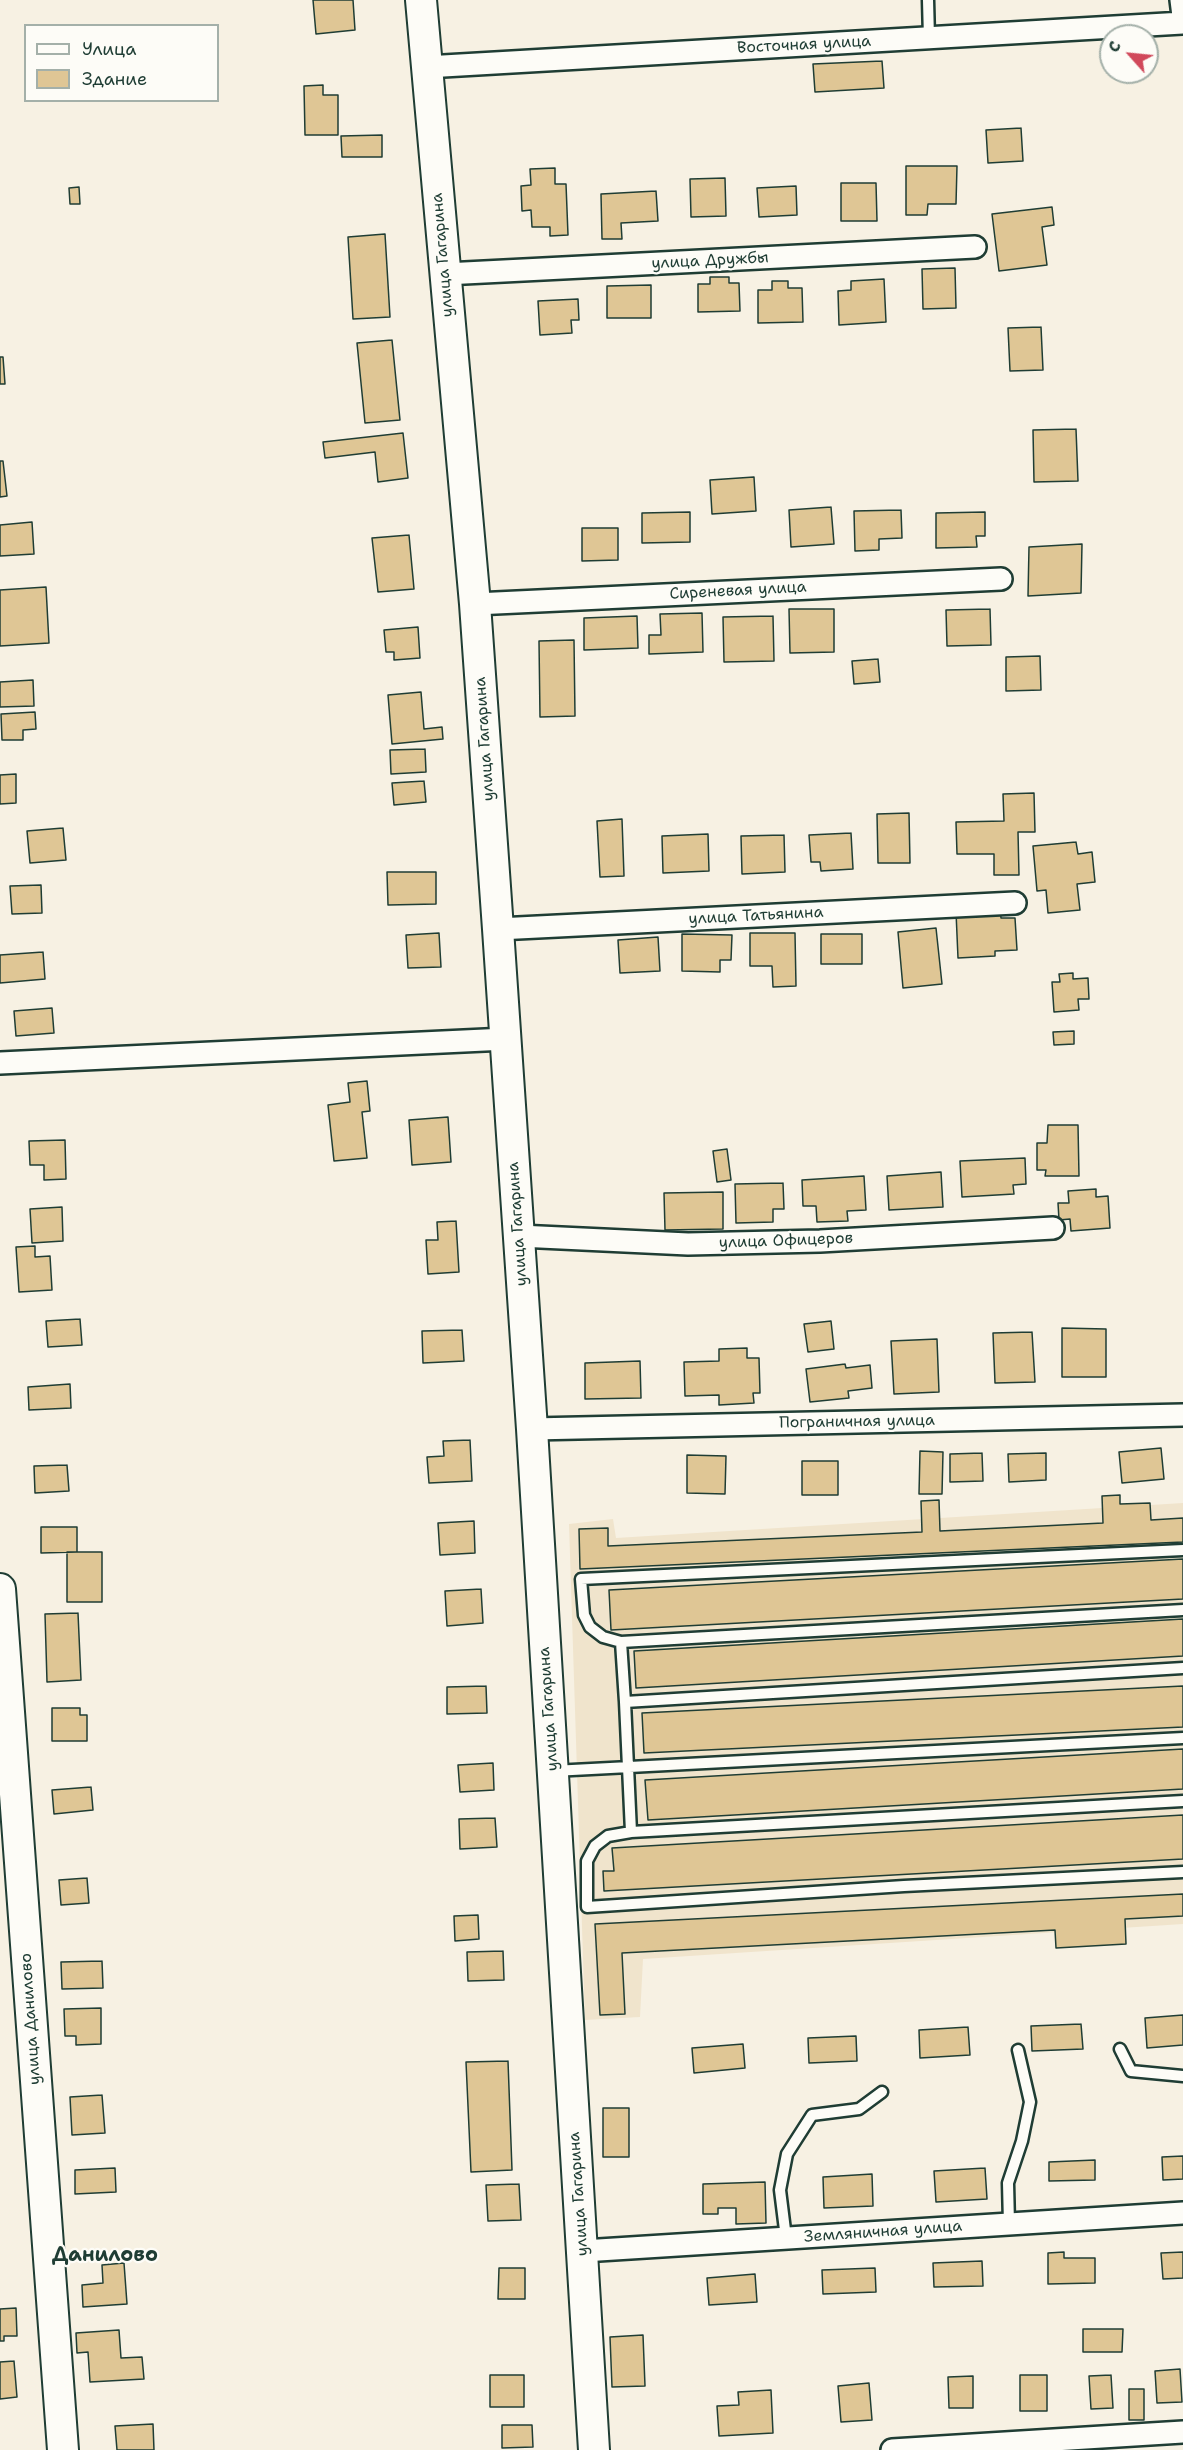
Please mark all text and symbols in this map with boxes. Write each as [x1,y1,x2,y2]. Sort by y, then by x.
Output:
legend [24,24,219,102]
north arrow [1099,24,1159,84]
street label: Восточная улица [736,32,872,58]
text: Улица [82,37,136,61]
text: С [1103,37,1126,56]
text: Здание [82,67,147,91]
street label: улица Гагарина [428,192,458,318]
street label: улица Дружбы [651,248,769,274]
street label: Сиреневая улица [669,578,807,604]
street label: улица Гагарина [471,676,499,802]
street label: улица Татьянина [688,903,824,929]
street label: улица Гагарина [504,1161,532,1287]
street label: улица Офицеров [719,1229,853,1253]
street label: Пограничная улица [779,1411,935,1433]
street label: улица Гагарина [535,1646,563,1772]
street label: улица Данилово [17,1952,45,2086]
street label: улица Гагарина [565,2131,593,2257]
street label: Земляничная улица [803,2217,963,2247]
district label: Данилово [52,2244,158,2268]

